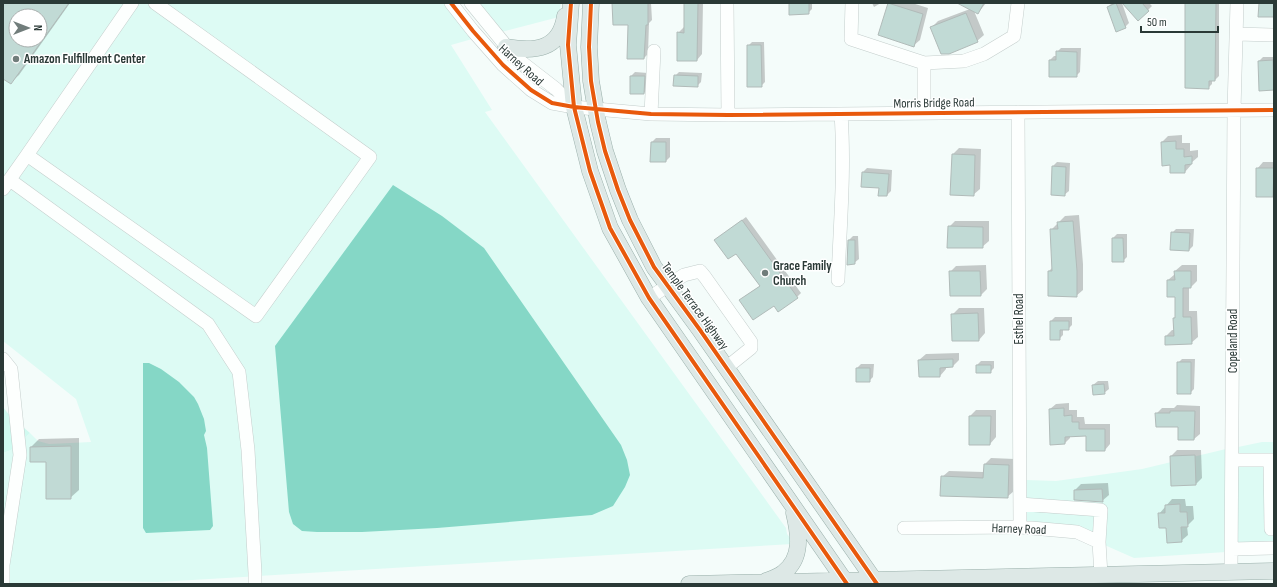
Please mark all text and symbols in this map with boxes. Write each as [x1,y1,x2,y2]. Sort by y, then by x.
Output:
north arrow [8,8,48,48]
scale bar [1141,8,1218,34]
text: 50 m [1147,15,1167,30]
text: N [31,25,44,31]
street label: Harney Road [495,41,547,89]
place label: Amazon Fulfillment Center [23,51,146,67]
marker: Amazon Fulfillment Center [11,54,21,64]
street label: Morris Bridge Road [893,94,975,112]
place label: Grace Family Church [773,258,832,289]
street label: Temple Terrace Highway [658,259,732,353]
marker: Grace Family Church [760,268,770,278]
street label: Esthel Road [1011,294,1027,344]
street label: Copeland Road [1225,309,1241,373]
street label: Harney Road [991,520,1047,538]

